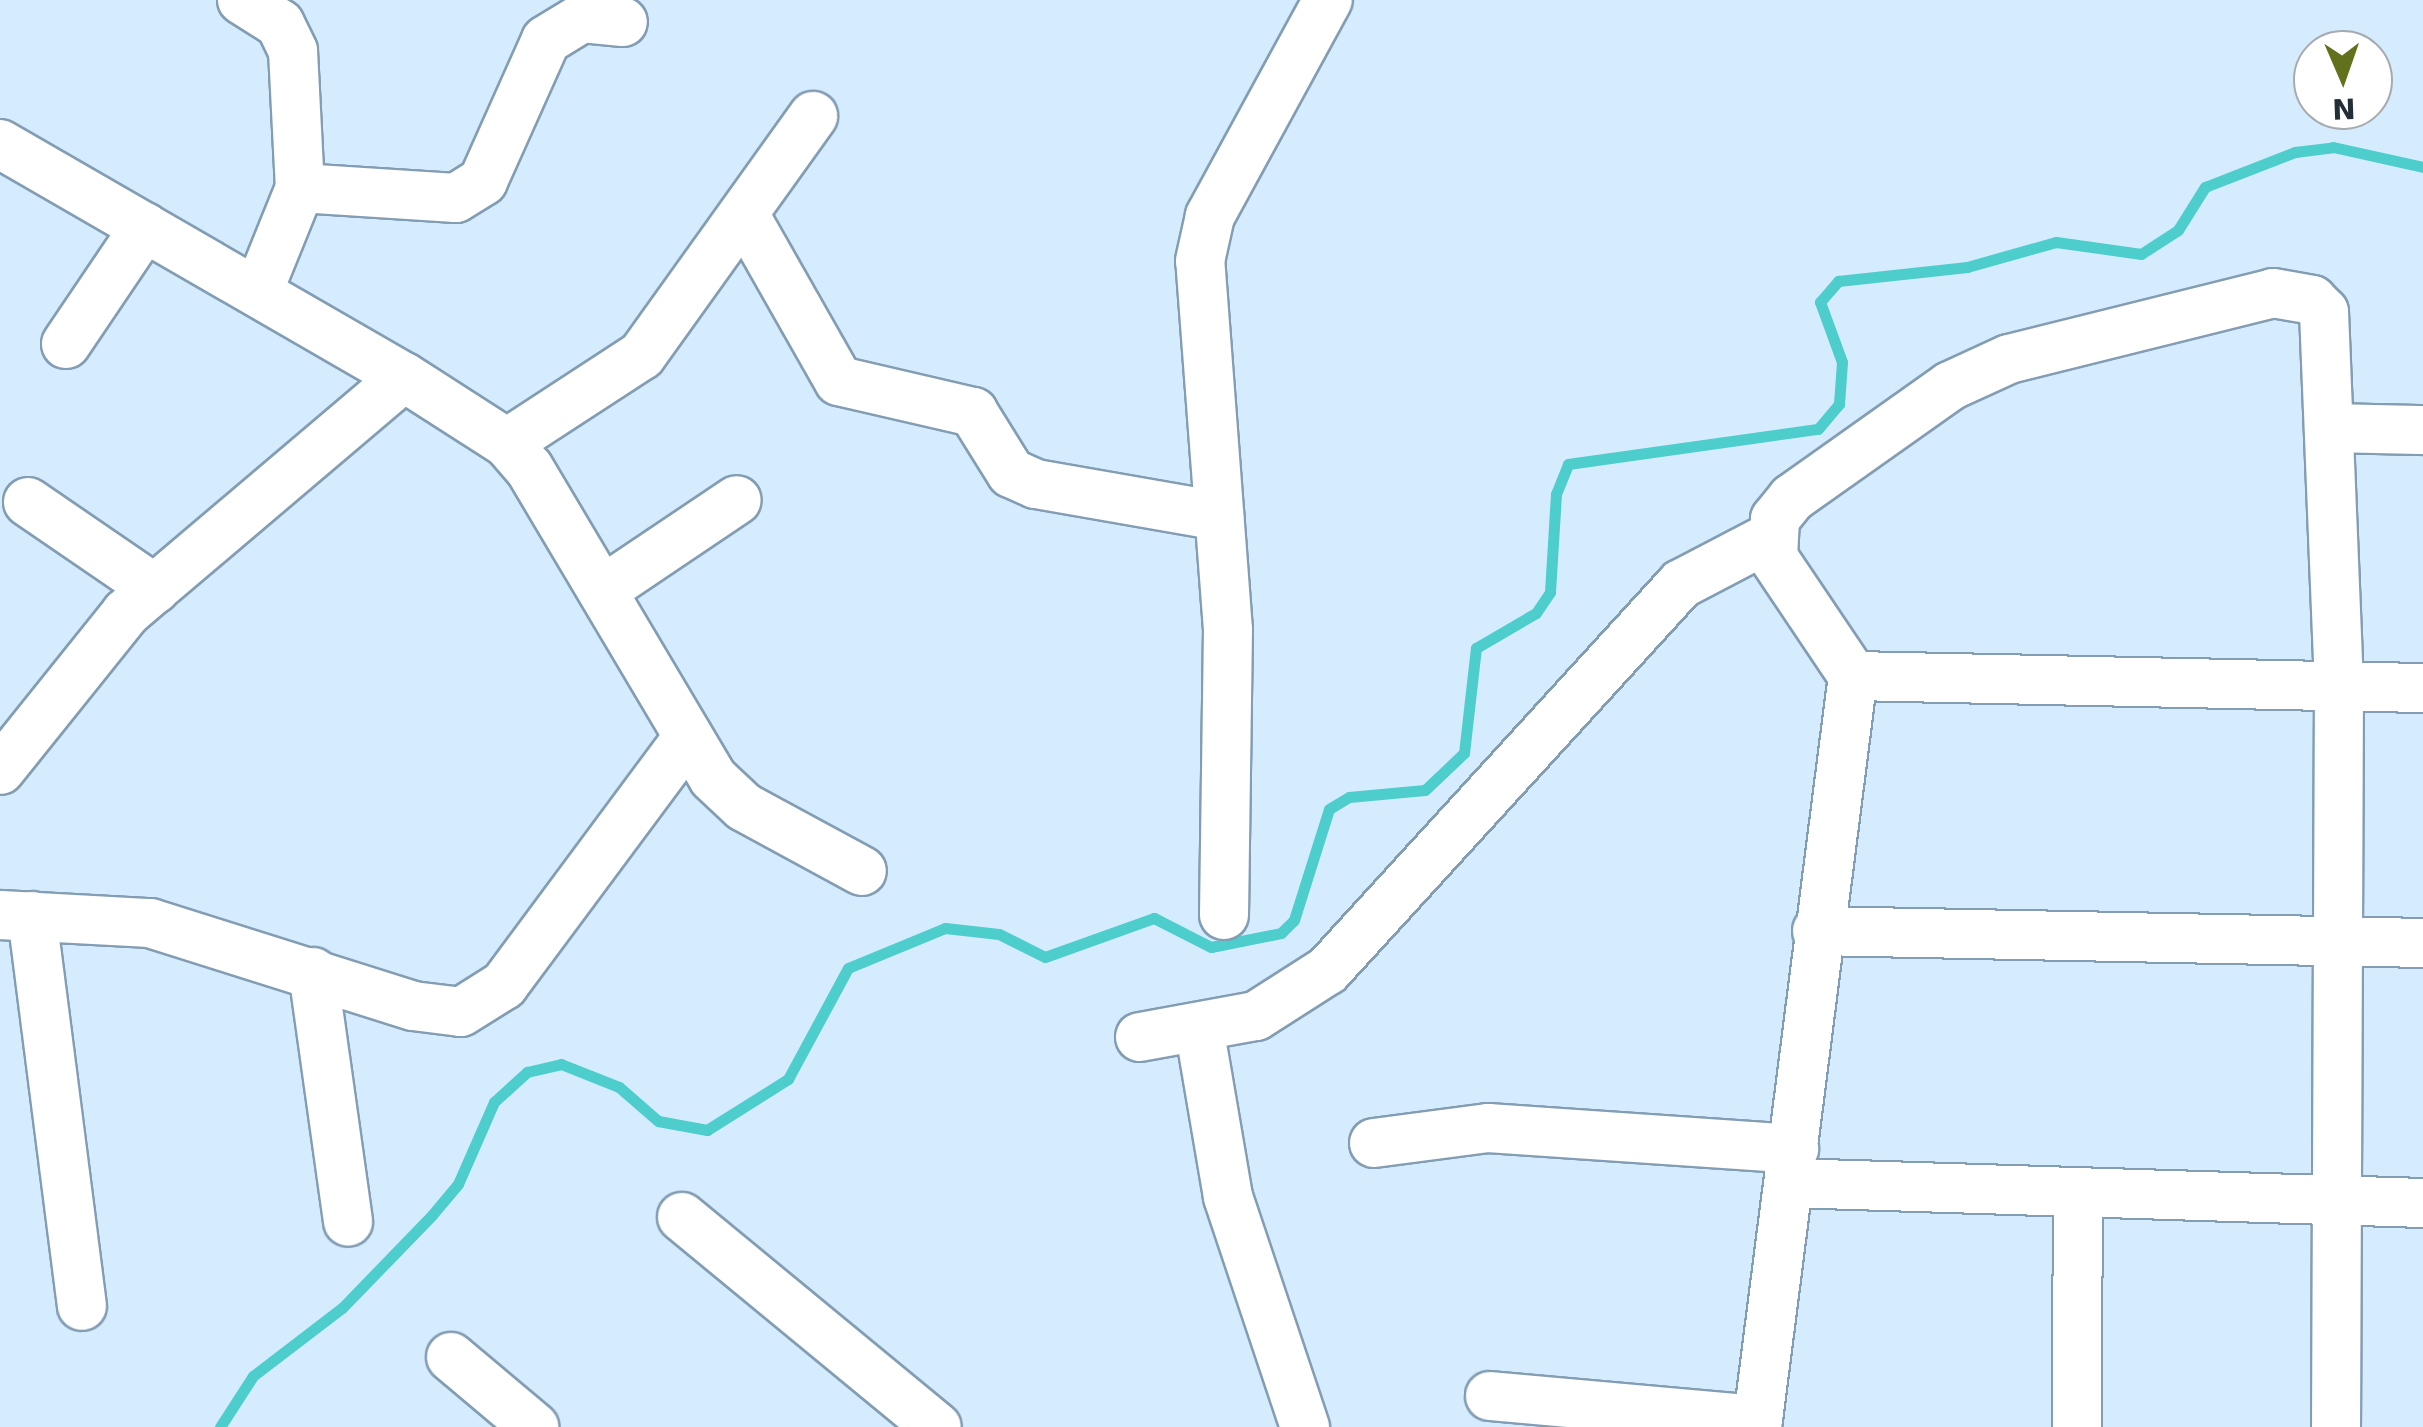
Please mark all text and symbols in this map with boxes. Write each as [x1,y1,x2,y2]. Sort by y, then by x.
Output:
north arrow [2293,30,2393,130]
text: N [2332,92,2356,125]

